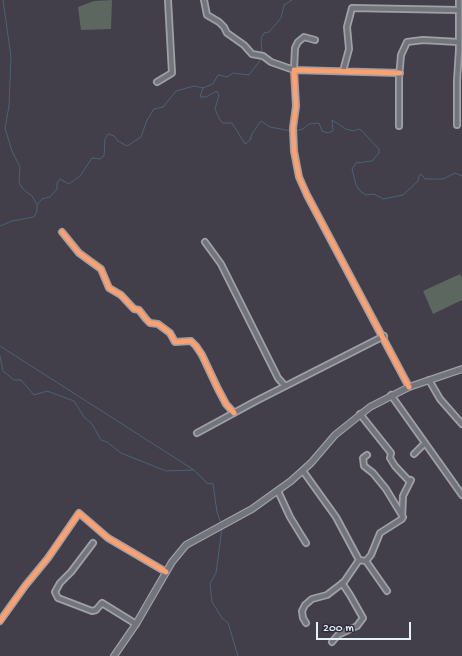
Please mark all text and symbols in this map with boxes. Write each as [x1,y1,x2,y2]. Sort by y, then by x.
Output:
scale bar [318,614,413,640]
text: 200 m [323,622,354,636]

